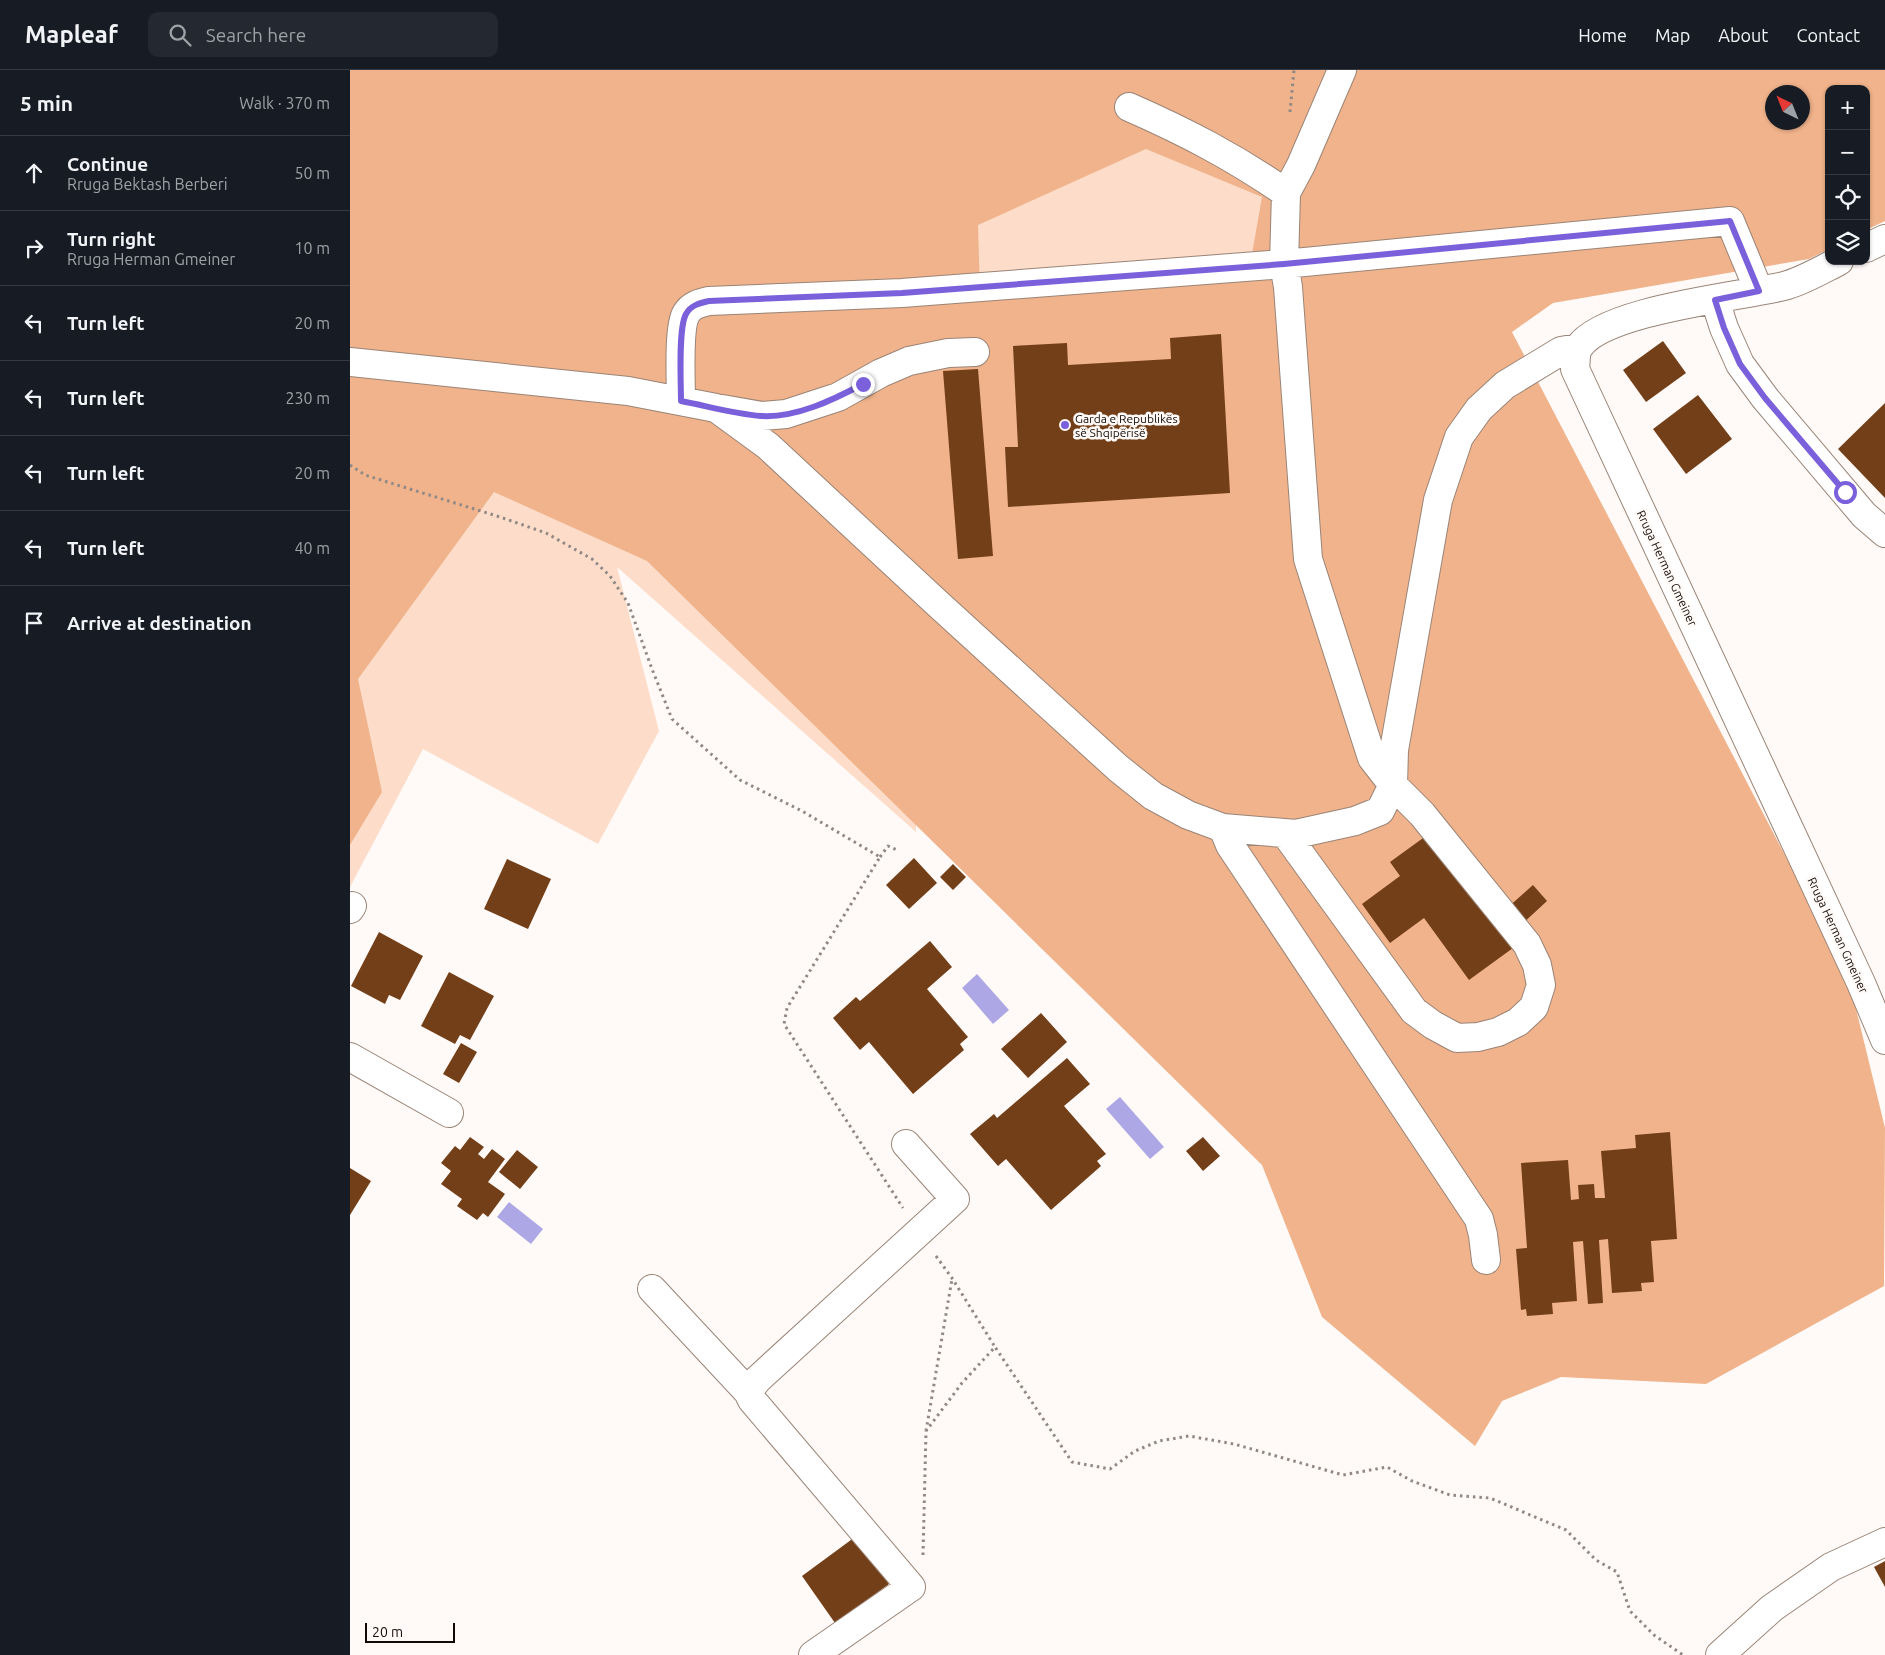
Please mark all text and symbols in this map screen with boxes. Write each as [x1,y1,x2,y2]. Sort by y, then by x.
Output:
search box [148,12,498,57]
text: Mapleaf [25,21,118,48]
icon: search [166,21,194,49]
text: Search here [206,24,306,46]
text: Home [1578,25,1627,45]
text: Map [1655,25,1690,45]
text: About [1718,25,1768,45]
text: Contact [1796,25,1860,45]
north arrow [1765,85,1810,130]
map controls [1825,85,1870,265]
button: + [1825,85,1870,130]
text: 5 min [20,91,73,115]
text: Walk · 370 m [239,94,330,112]
button: − [1825,130,1870,175]
text: Continue [67,153,148,175]
icon: ahead [20,159,48,187]
text: 50 m [294,164,330,182]
text: Rruga Bektash Berberi [67,175,228,193]
button: locate [1825,175,1870,220]
button: layers [1825,220,1870,265]
text: Turn right [67,228,155,250]
icon: right [20,234,48,262]
text: 10 m [294,239,330,257]
text: Rruga Herman Gmeiner [67,250,235,268]
icon: left [20,309,48,337]
text: Turn left [67,312,145,334]
text: 20 m [294,314,330,332]
route end [852,373,875,396]
icon: left [20,384,48,412]
text: Turn left [67,387,145,409]
text: 230 m [285,389,330,407]
place label: Garda e Republikës së Shqipërisë [1075,412,1178,439]
marker: Garda e Republikës së Shqipërisë [1059,419,1071,431]
icon: left [20,459,48,487]
text: Turn left [67,462,145,484]
text: 20 m [294,464,330,482]
route start [1834,481,1857,504]
street label: Rruga Herman Gmeiner [1634,508,1700,628]
icon: left [20,534,48,562]
text: Turn left [67,537,145,559]
text: 40 m [294,539,330,557]
icon: arrive [20,609,48,637]
text: Arrive at destination [67,612,252,634]
street label: Rruga Herman Gmeiner [1805,875,1871,995]
scale bar [365,1620,455,1643]
text: 20 m [372,1624,403,1640]

